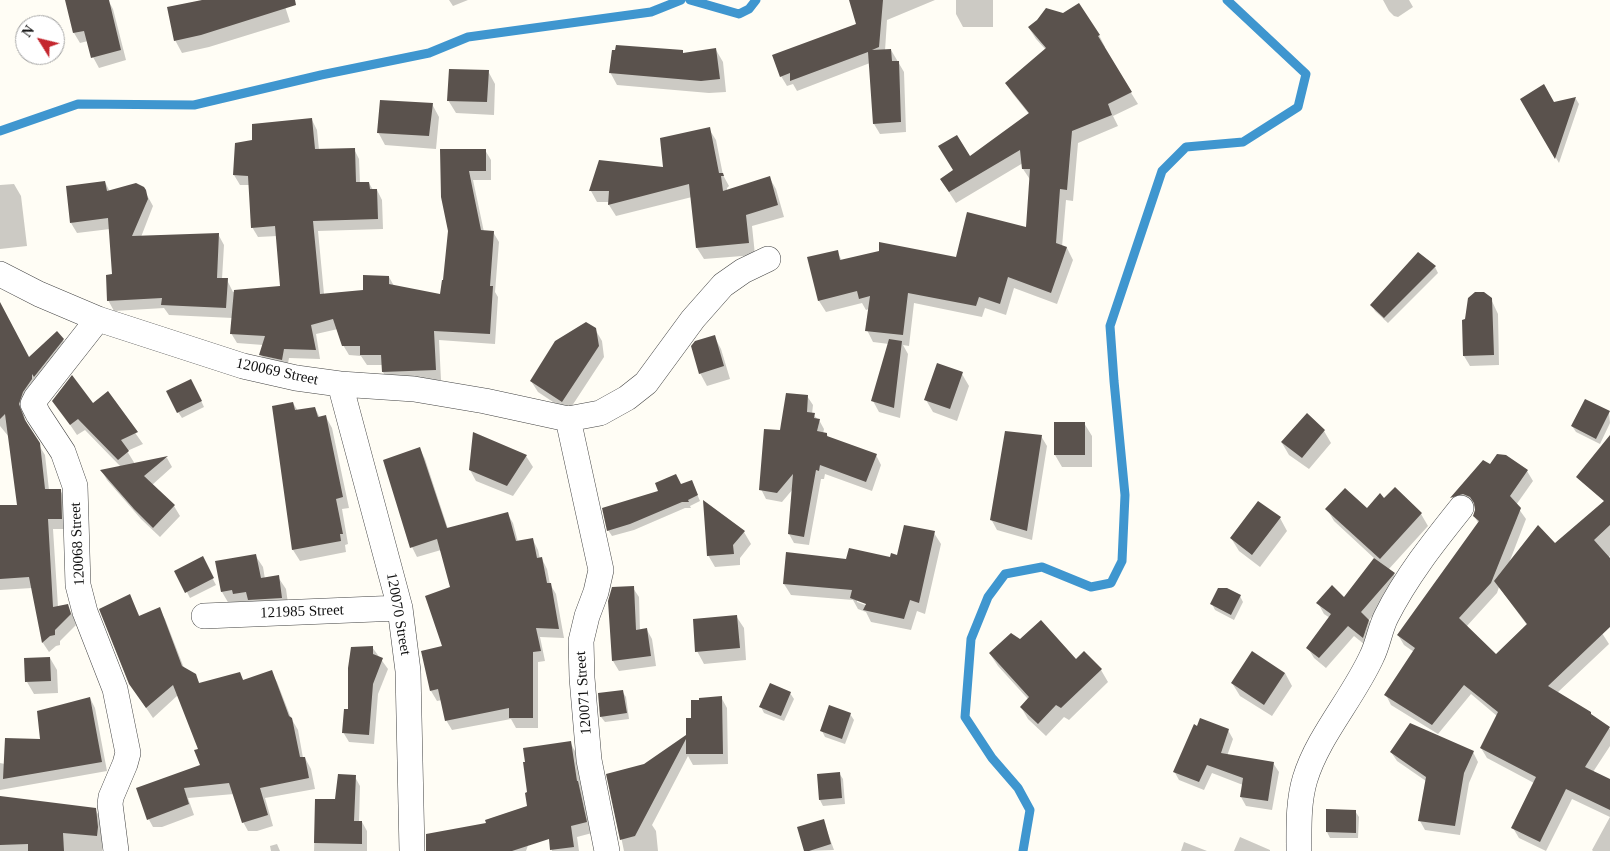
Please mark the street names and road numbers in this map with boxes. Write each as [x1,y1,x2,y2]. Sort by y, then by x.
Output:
street label: 120069 Street [234,354,320,390]
street label: 120068 Street [67,502,89,586]
street label: 120070 Street [382,571,414,657]
street label: 121985 Street [260,602,344,622]
street label: 120071 Street [572,651,596,735]

